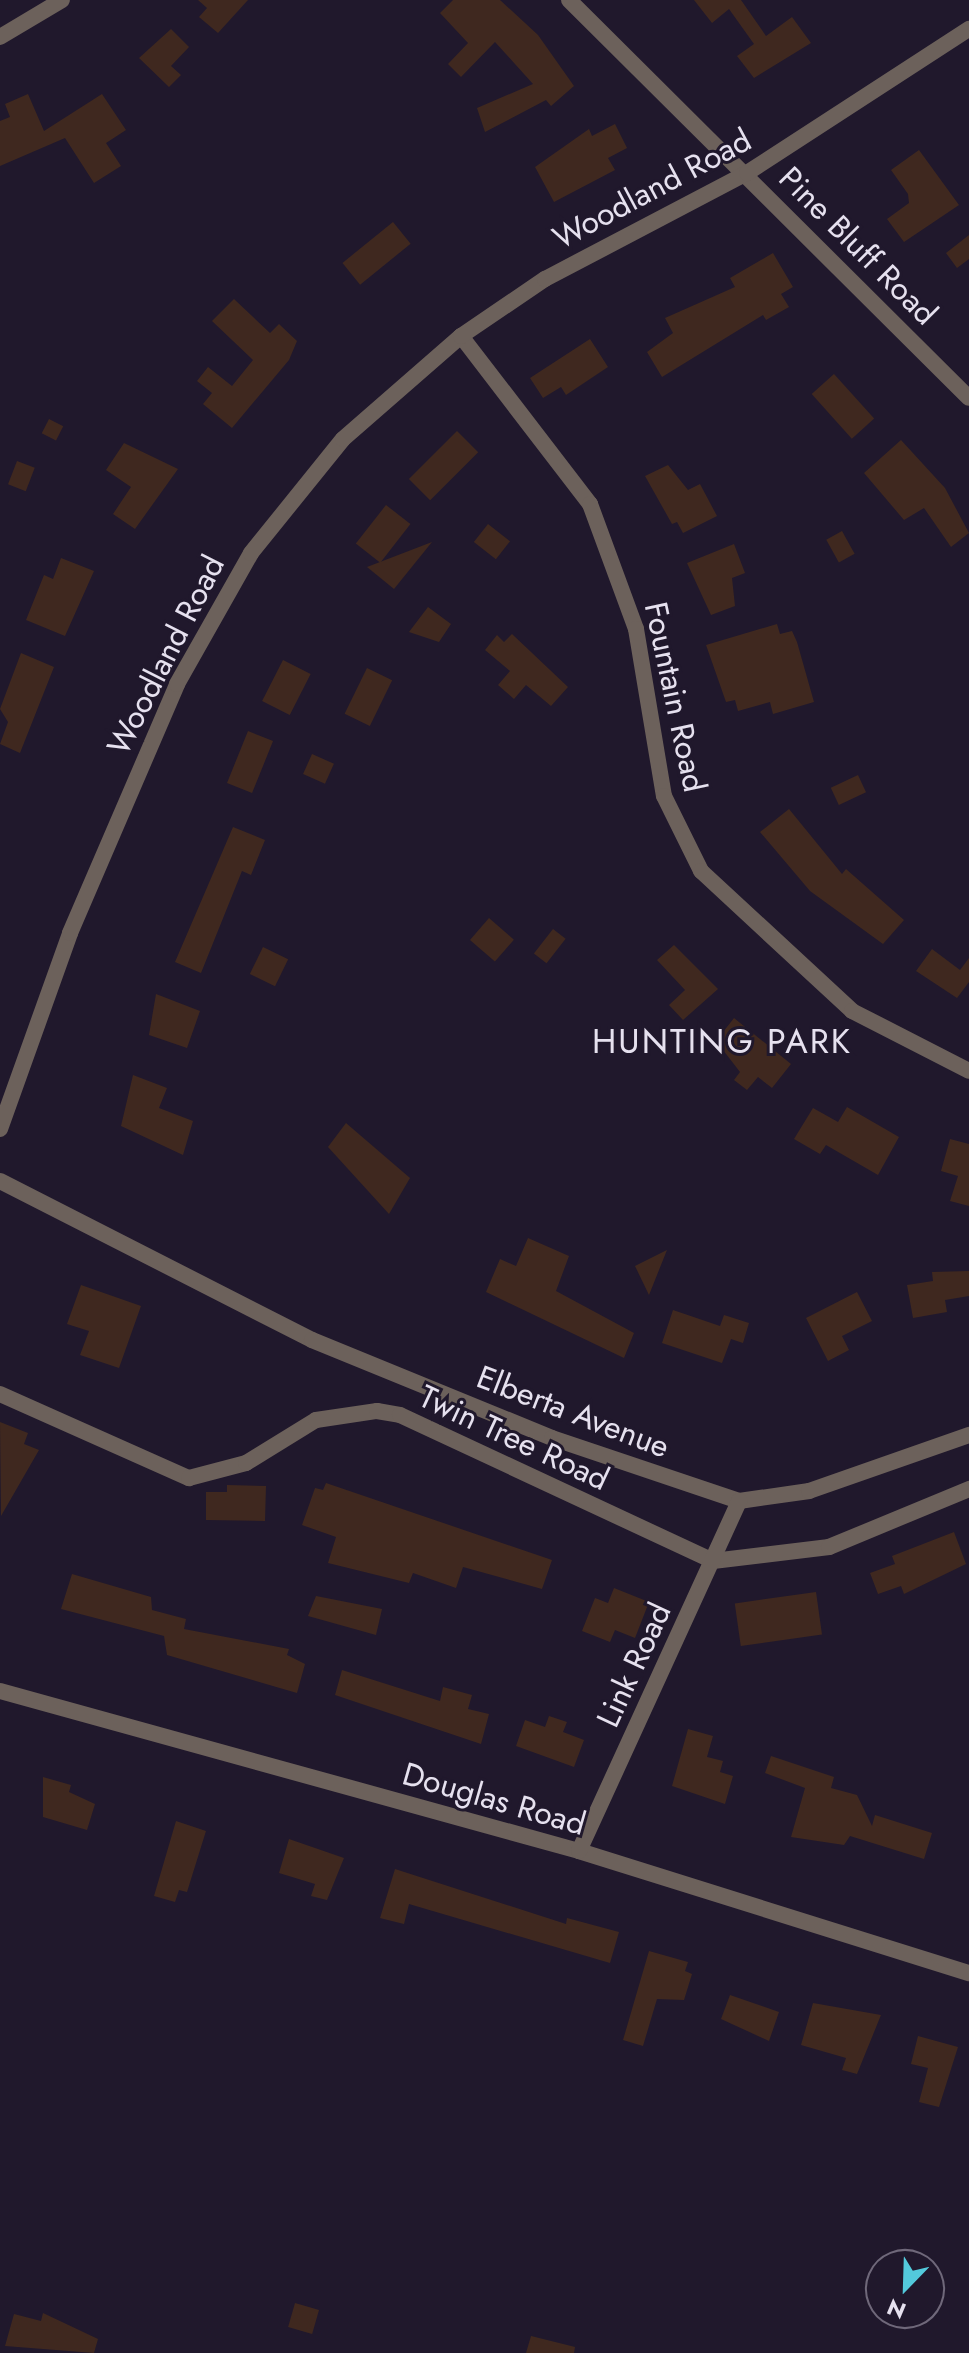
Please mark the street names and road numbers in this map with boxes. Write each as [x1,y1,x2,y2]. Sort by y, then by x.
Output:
street label: Woodland Road [546,121,758,257]
street label: Pine Bluff Road [771,159,945,333]
street label: Woodland Road [99,549,233,761]
street label: Fountain Road [636,599,714,795]
street label: Elberta Avenue [471,1358,675,1466]
street label: Twin Tree Road [413,1377,615,1499]
street label: Link Road [589,1597,679,1733]
street label: Douglas Road [398,1755,590,1843]

